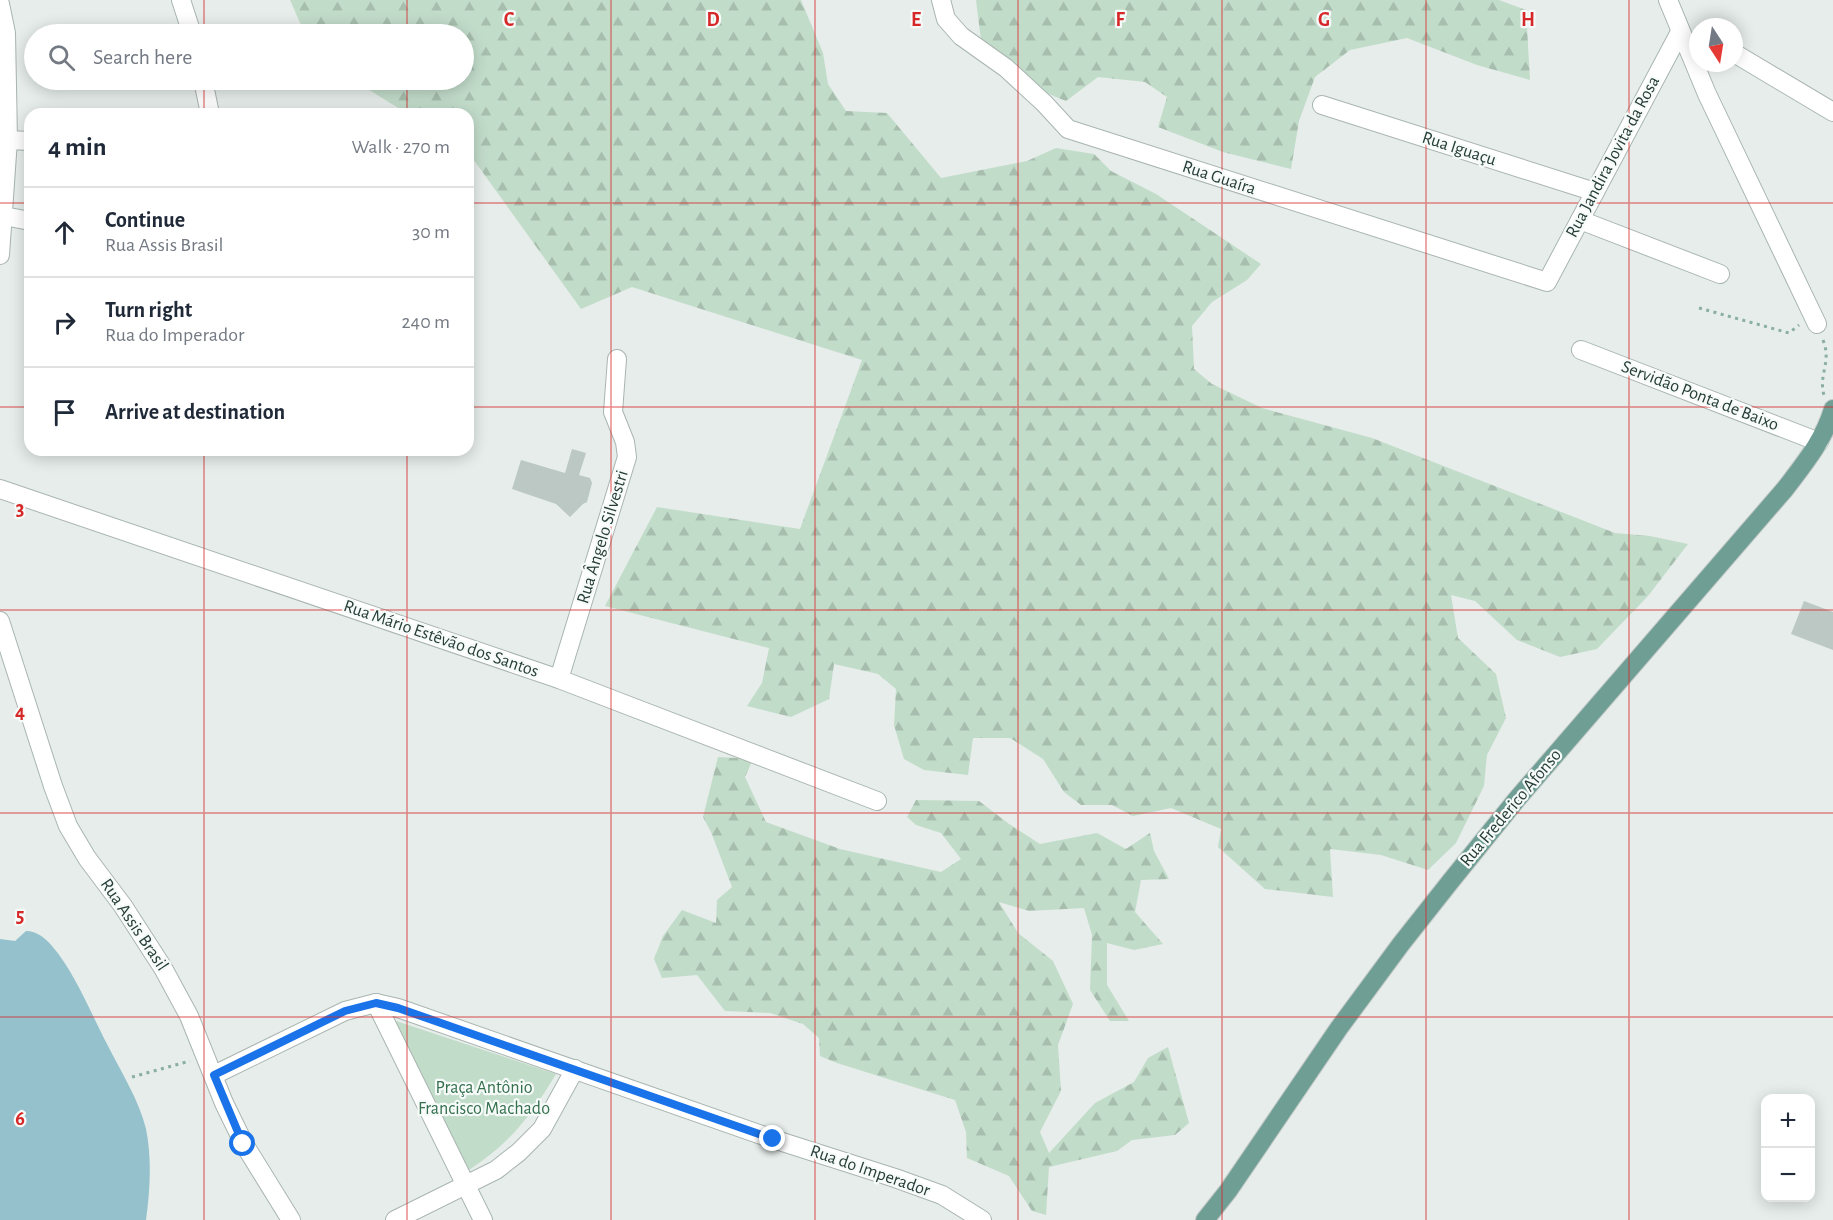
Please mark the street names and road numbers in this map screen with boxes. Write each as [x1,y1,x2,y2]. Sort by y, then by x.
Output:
street label: Rua Jandira Jovita da Rosa [1563,73,1663,241]
street label: Rua Iguaçu [1420,129,1498,169]
street label: Rua Guaíra [1180,158,1258,198]
street label: Servidão Ponta de Baixo [1619,358,1781,434]
street label: Rua Ângelo Silvestri [571,467,632,606]
street label: Rua Mário Estêvão dos Santos [341,597,541,681]
street label: Rua Frederico Afonso [1457,746,1565,870]
street label: Rua Assis Brasil [97,876,171,974]
street label: Rua do Imperador [808,1142,932,1200]

